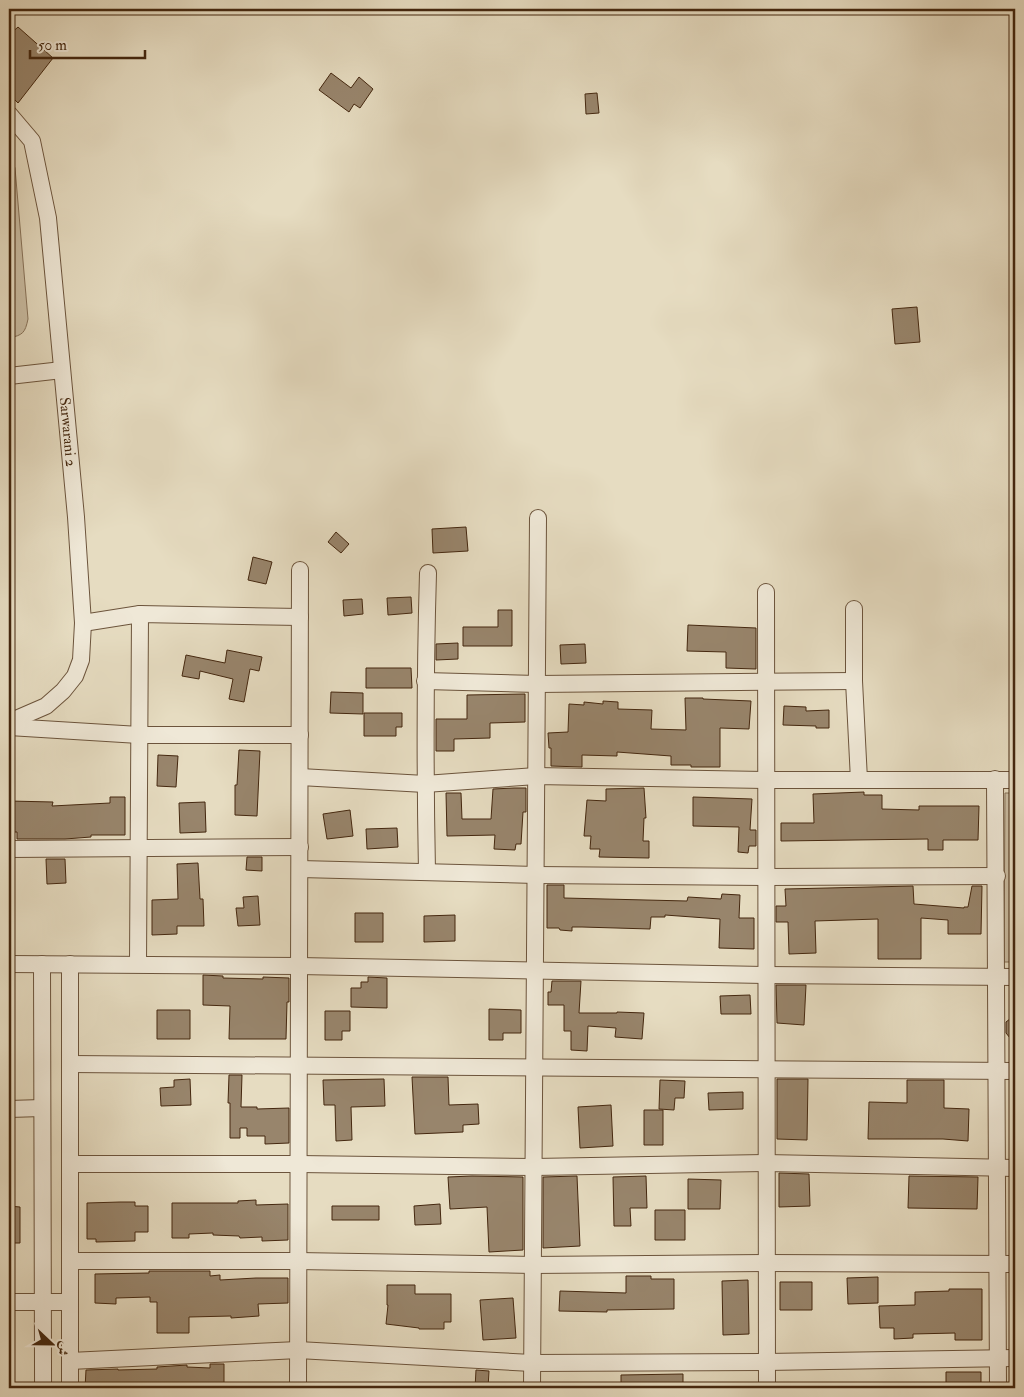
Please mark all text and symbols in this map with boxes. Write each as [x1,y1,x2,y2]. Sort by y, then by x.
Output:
scale bar [30,28,145,60]
text: 50 m [38,36,67,55]
street label: Sarwarani 2 [55,396,80,468]
north arrow [28,1320,78,1370]
text: ش [53,1339,74,1358]

